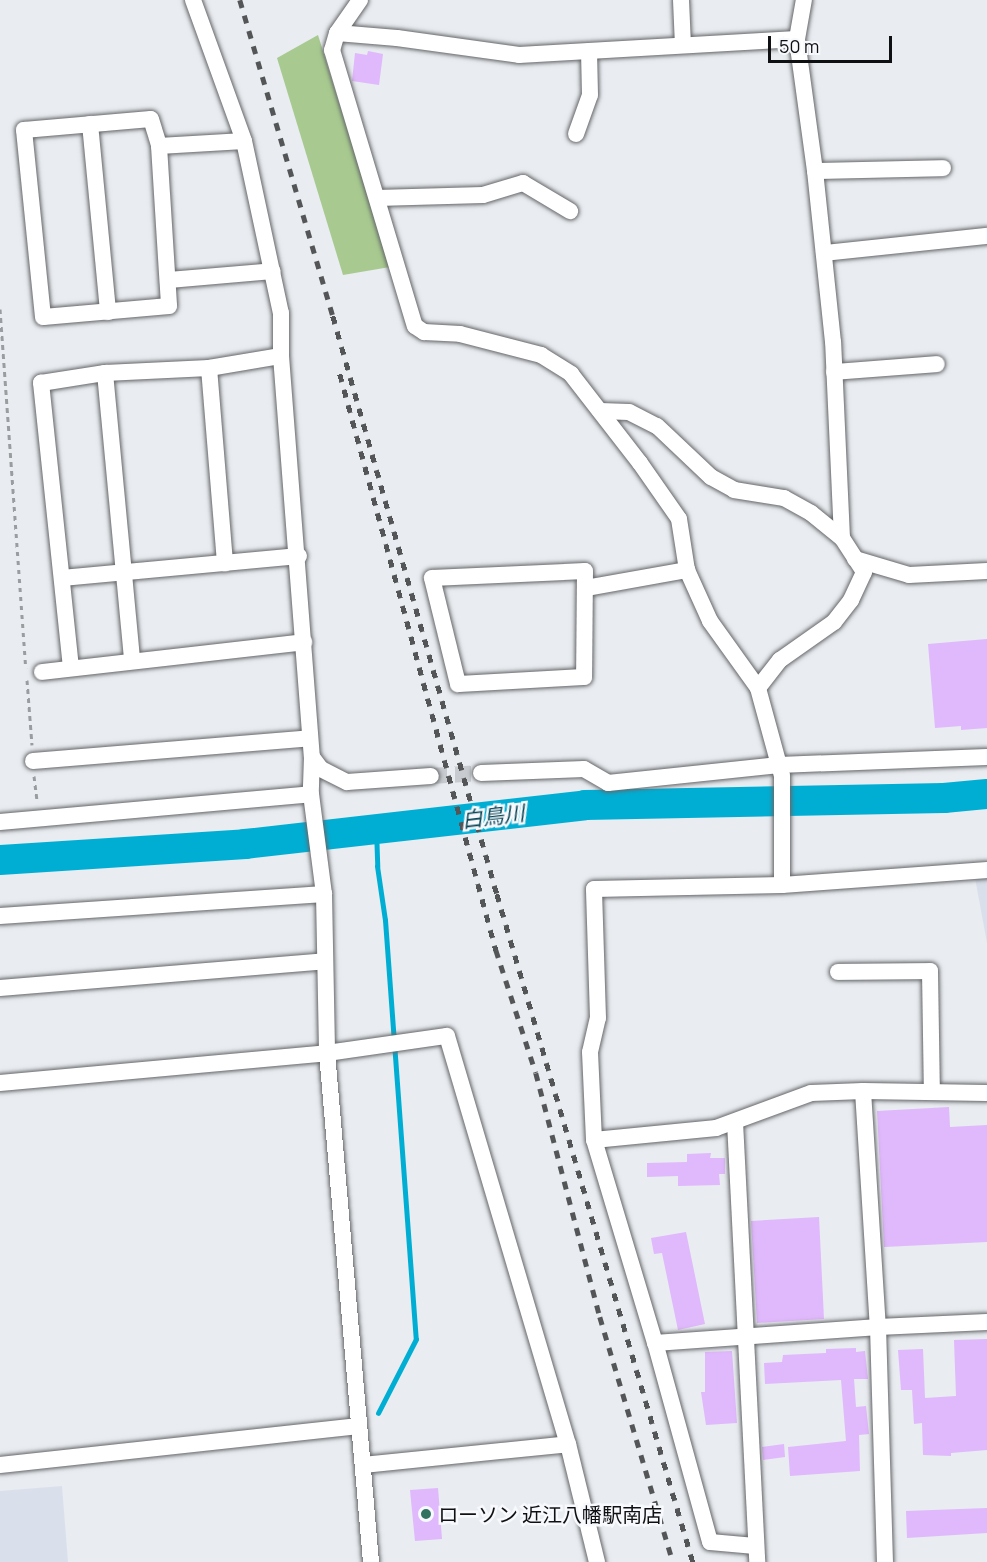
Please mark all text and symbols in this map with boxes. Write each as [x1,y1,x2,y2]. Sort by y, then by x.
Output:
scale bar [771,24,896,62]
text: 50 m [779,34,819,58]
water label: 白鳥川 [460,800,526,832]
place label: ローソン 近江八幡駅南店 [438,1502,662,1526]
marker: ローソン 近江八幡駅南店 [419,1507,433,1521]

